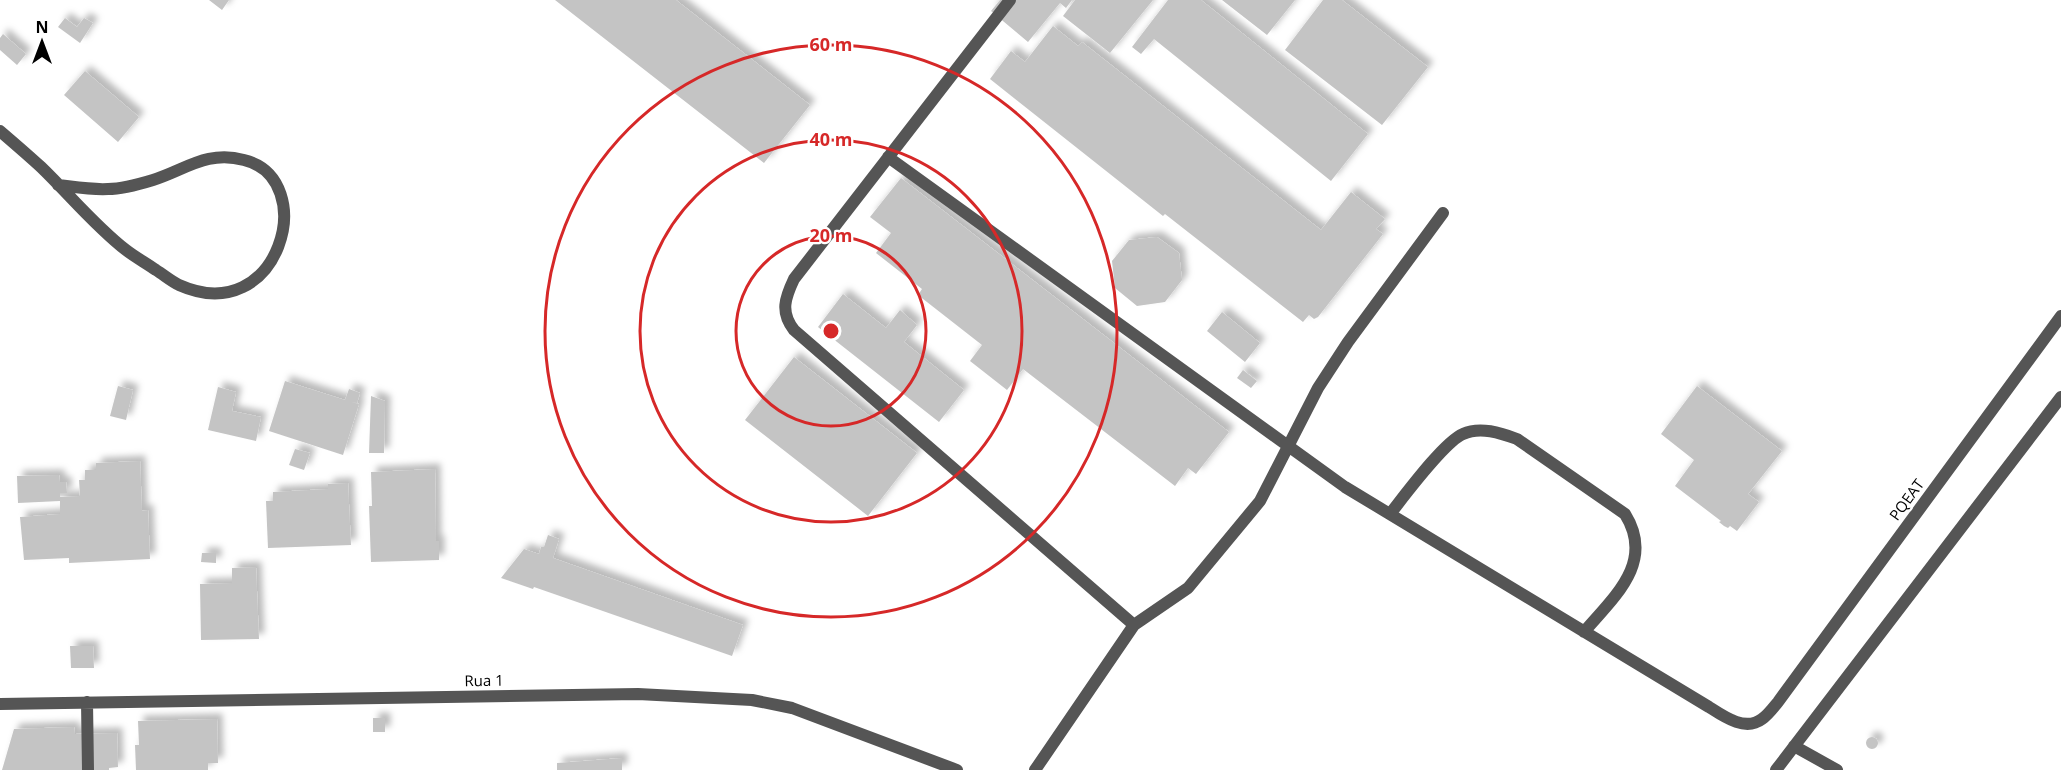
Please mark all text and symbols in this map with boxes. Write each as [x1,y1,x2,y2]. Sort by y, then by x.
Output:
north arrow [12,12,72,72]
text: N [35,16,49,38]
text: 60 m [810,32,852,56]
text: 40 m [810,127,852,151]
text: 20 m [810,223,852,247]
centre of rings [821,321,841,341]
street label: PQEAT [1884,474,1928,524]
street label: Rua 1 [464,670,504,690]

